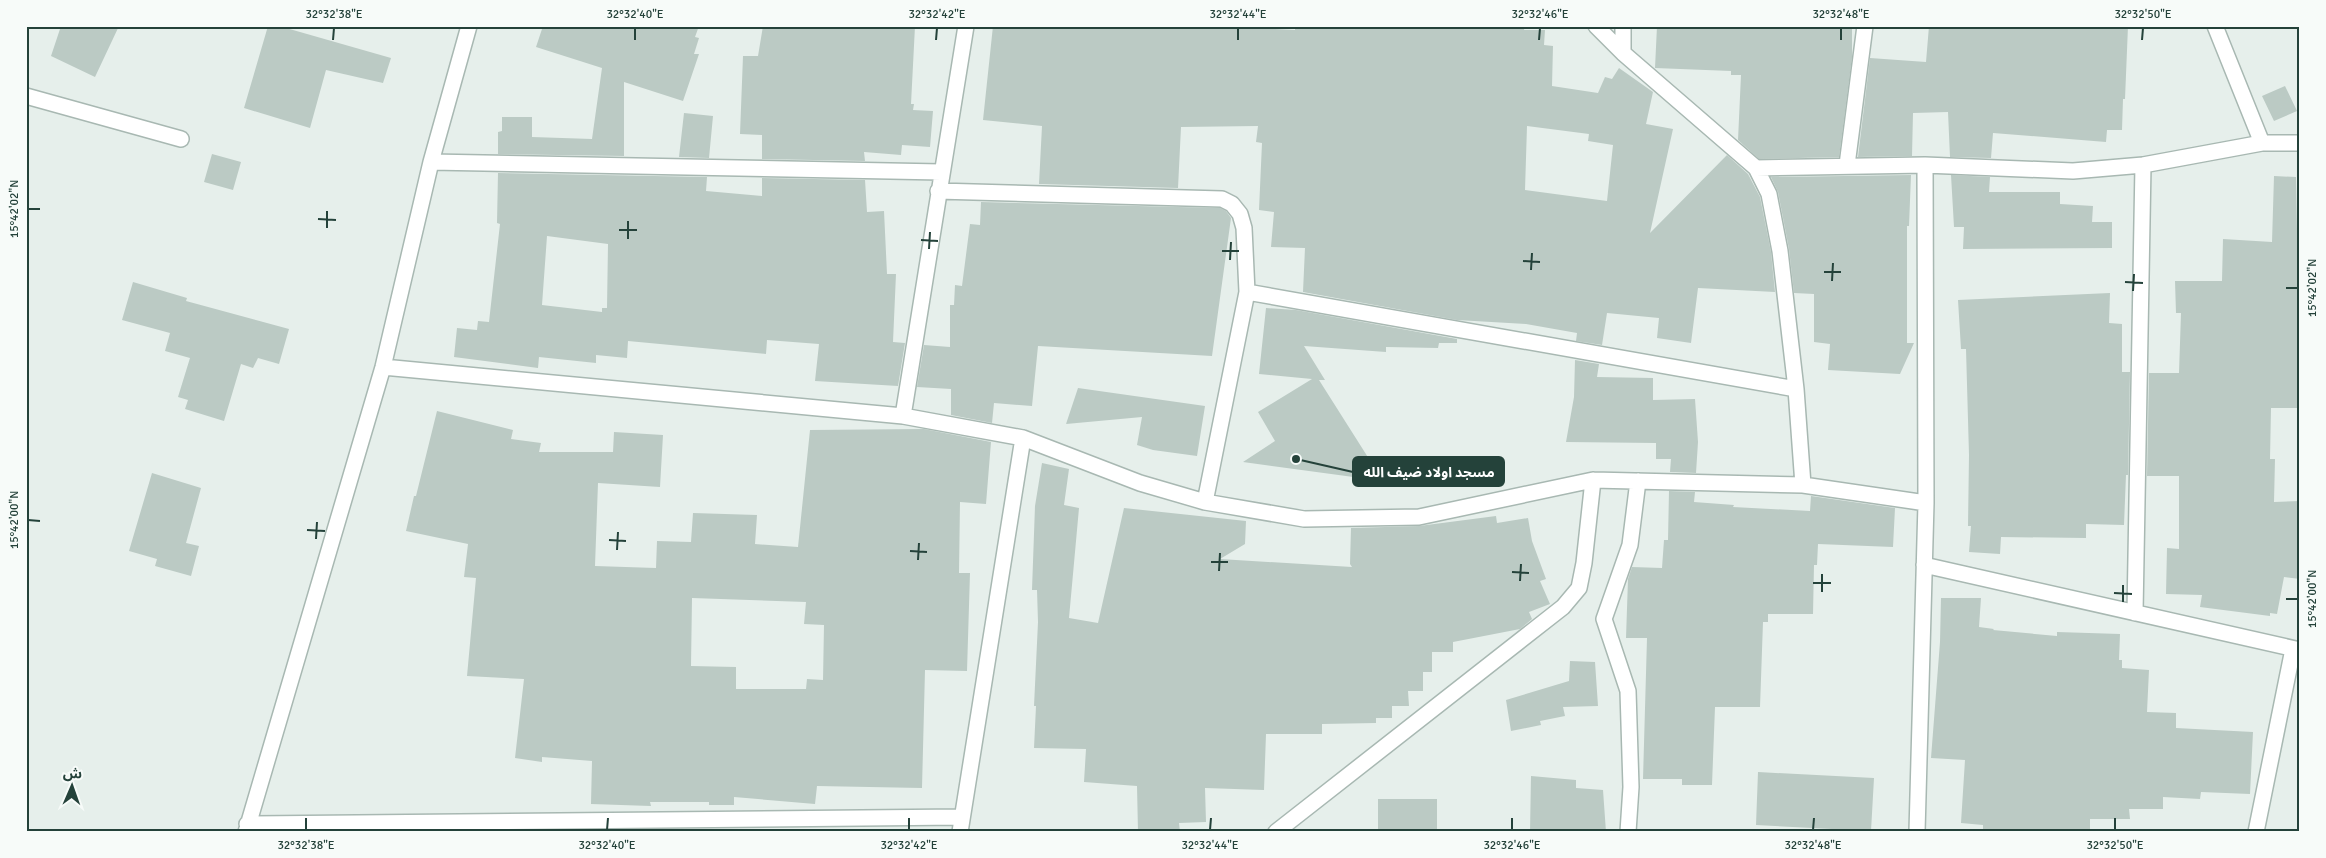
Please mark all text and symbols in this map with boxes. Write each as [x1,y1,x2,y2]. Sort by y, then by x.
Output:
text: 32°32'38"E [305,7,363,22]
text: 32°32'40"E [606,7,664,22]
text: 32°32'42"E [908,7,966,22]
text: 32°32'44"E [1209,7,1267,22]
text: 32°32'46"E [1511,7,1569,22]
text: 32°32'48"E [1812,7,1870,22]
text: 32°32'50"E [2114,7,2172,22]
text: 15°42'02"N [7,180,22,238]
text: 15°42'02"N [2305,259,2320,317]
callout: مسجد اولاد ضيف الله [1353,457,1504,486]
text: مسجد اولاد ضيف الله [1363,464,1495,481]
text: 15°42'00"N [7,491,22,549]
text: 15°42'00"N [2305,570,2320,628]
north arrow [48,760,98,810]
text: ش [63,765,82,782]
text: 32°32'38"E [277,838,335,853]
text: 32°32'40"E [578,838,636,853]
text: 32°32'42"E [880,838,938,853]
text: 32°32'44"E [1181,838,1239,853]
text: 32°32'46"E [1483,838,1541,853]
text: 32°32'48"E [1784,838,1842,853]
text: 32°32'50"E [2086,838,2144,853]

